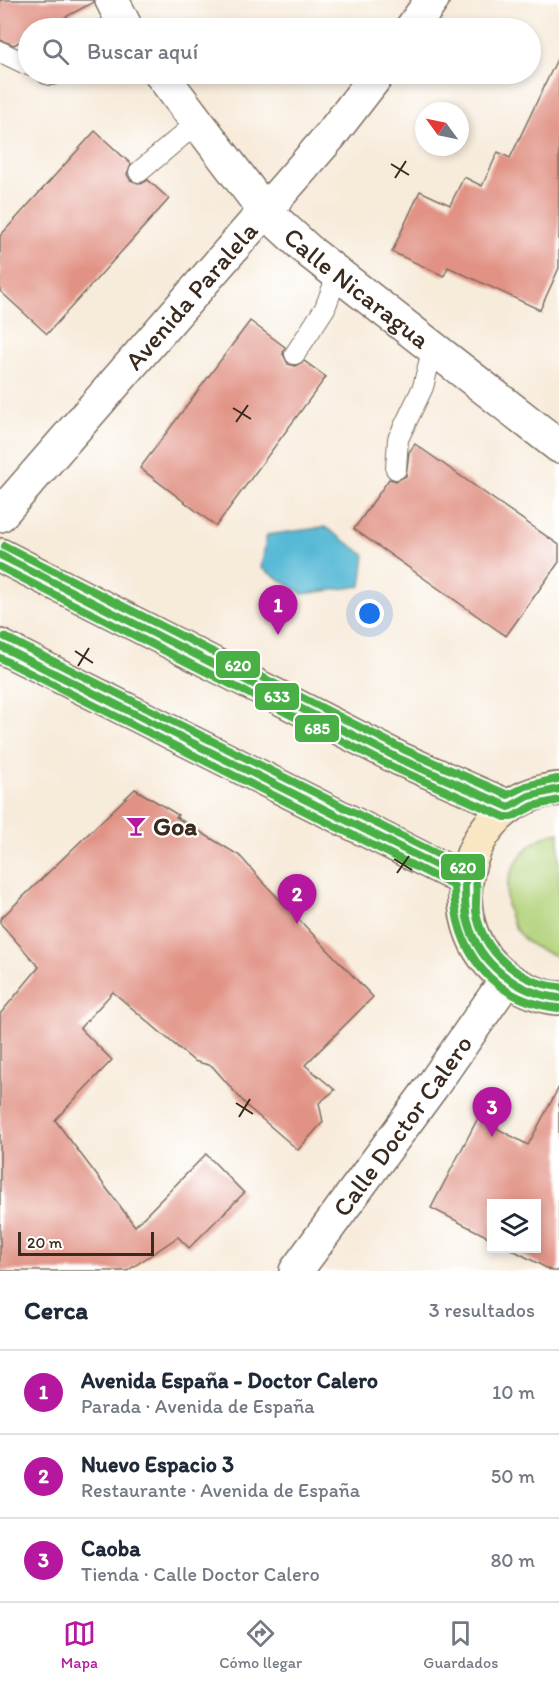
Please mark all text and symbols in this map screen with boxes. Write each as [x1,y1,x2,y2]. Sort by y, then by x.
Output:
search box [18,18,541,84]
icon: search [39,35,72,68]
text: Buscar aquí [87,38,198,65]
north arrow [415,102,469,156]
street label: Avenida Paralela [118,214,265,376]
street label: Calle Nicaragua [277,220,437,356]
pin: 1 [258,586,298,635]
your location [355,599,384,628]
line badge: 620 [215,650,261,679]
text: 620 [225,656,252,675]
line badge: 633 [254,682,300,711]
text: 633 [264,687,290,706]
line badge: 685 [294,714,340,743]
text: 685 [304,719,330,738]
place label: Goa [153,810,197,842]
bar icon: Goa [124,814,148,838]
line badge: 620 [440,853,486,881]
text: 620 [450,858,477,877]
pin: 2 [278,874,316,924]
street label: Calle Doctor Calero [326,1029,479,1223]
pin: 3 [472,1088,512,1137]
map controls [487,1199,541,1253]
button: layers [487,1199,541,1253]
scale bar [18,1229,154,1256]
text: 20 m [27,1233,62,1252]
text: Cerca [24,1294,88,1326]
text: 3 resultados [429,1298,535,1322]
text: Avenida España - Doctor Calero [81,1367,378,1394]
text: 1 [39,1380,48,1404]
text: 10 m [492,1380,535,1404]
text: Parada · Avenida de España [81,1394,315,1418]
text: Nuevo Espacio 3 [81,1451,234,1478]
text: 2 [38,1464,49,1488]
text: 50 m [491,1464,535,1488]
text: Restaurante · Avenida de España [81,1478,360,1502]
text: Caoba [81,1535,141,1562]
text: 3 [38,1548,49,1572]
text: 80 m [490,1548,535,1572]
text: Tienda · Calle Doctor Calero [81,1562,320,1586]
tab: Mapa [61,1617,98,1672]
tab: Cómo llegar [219,1617,302,1672]
tab: Guardados [423,1617,498,1672]

